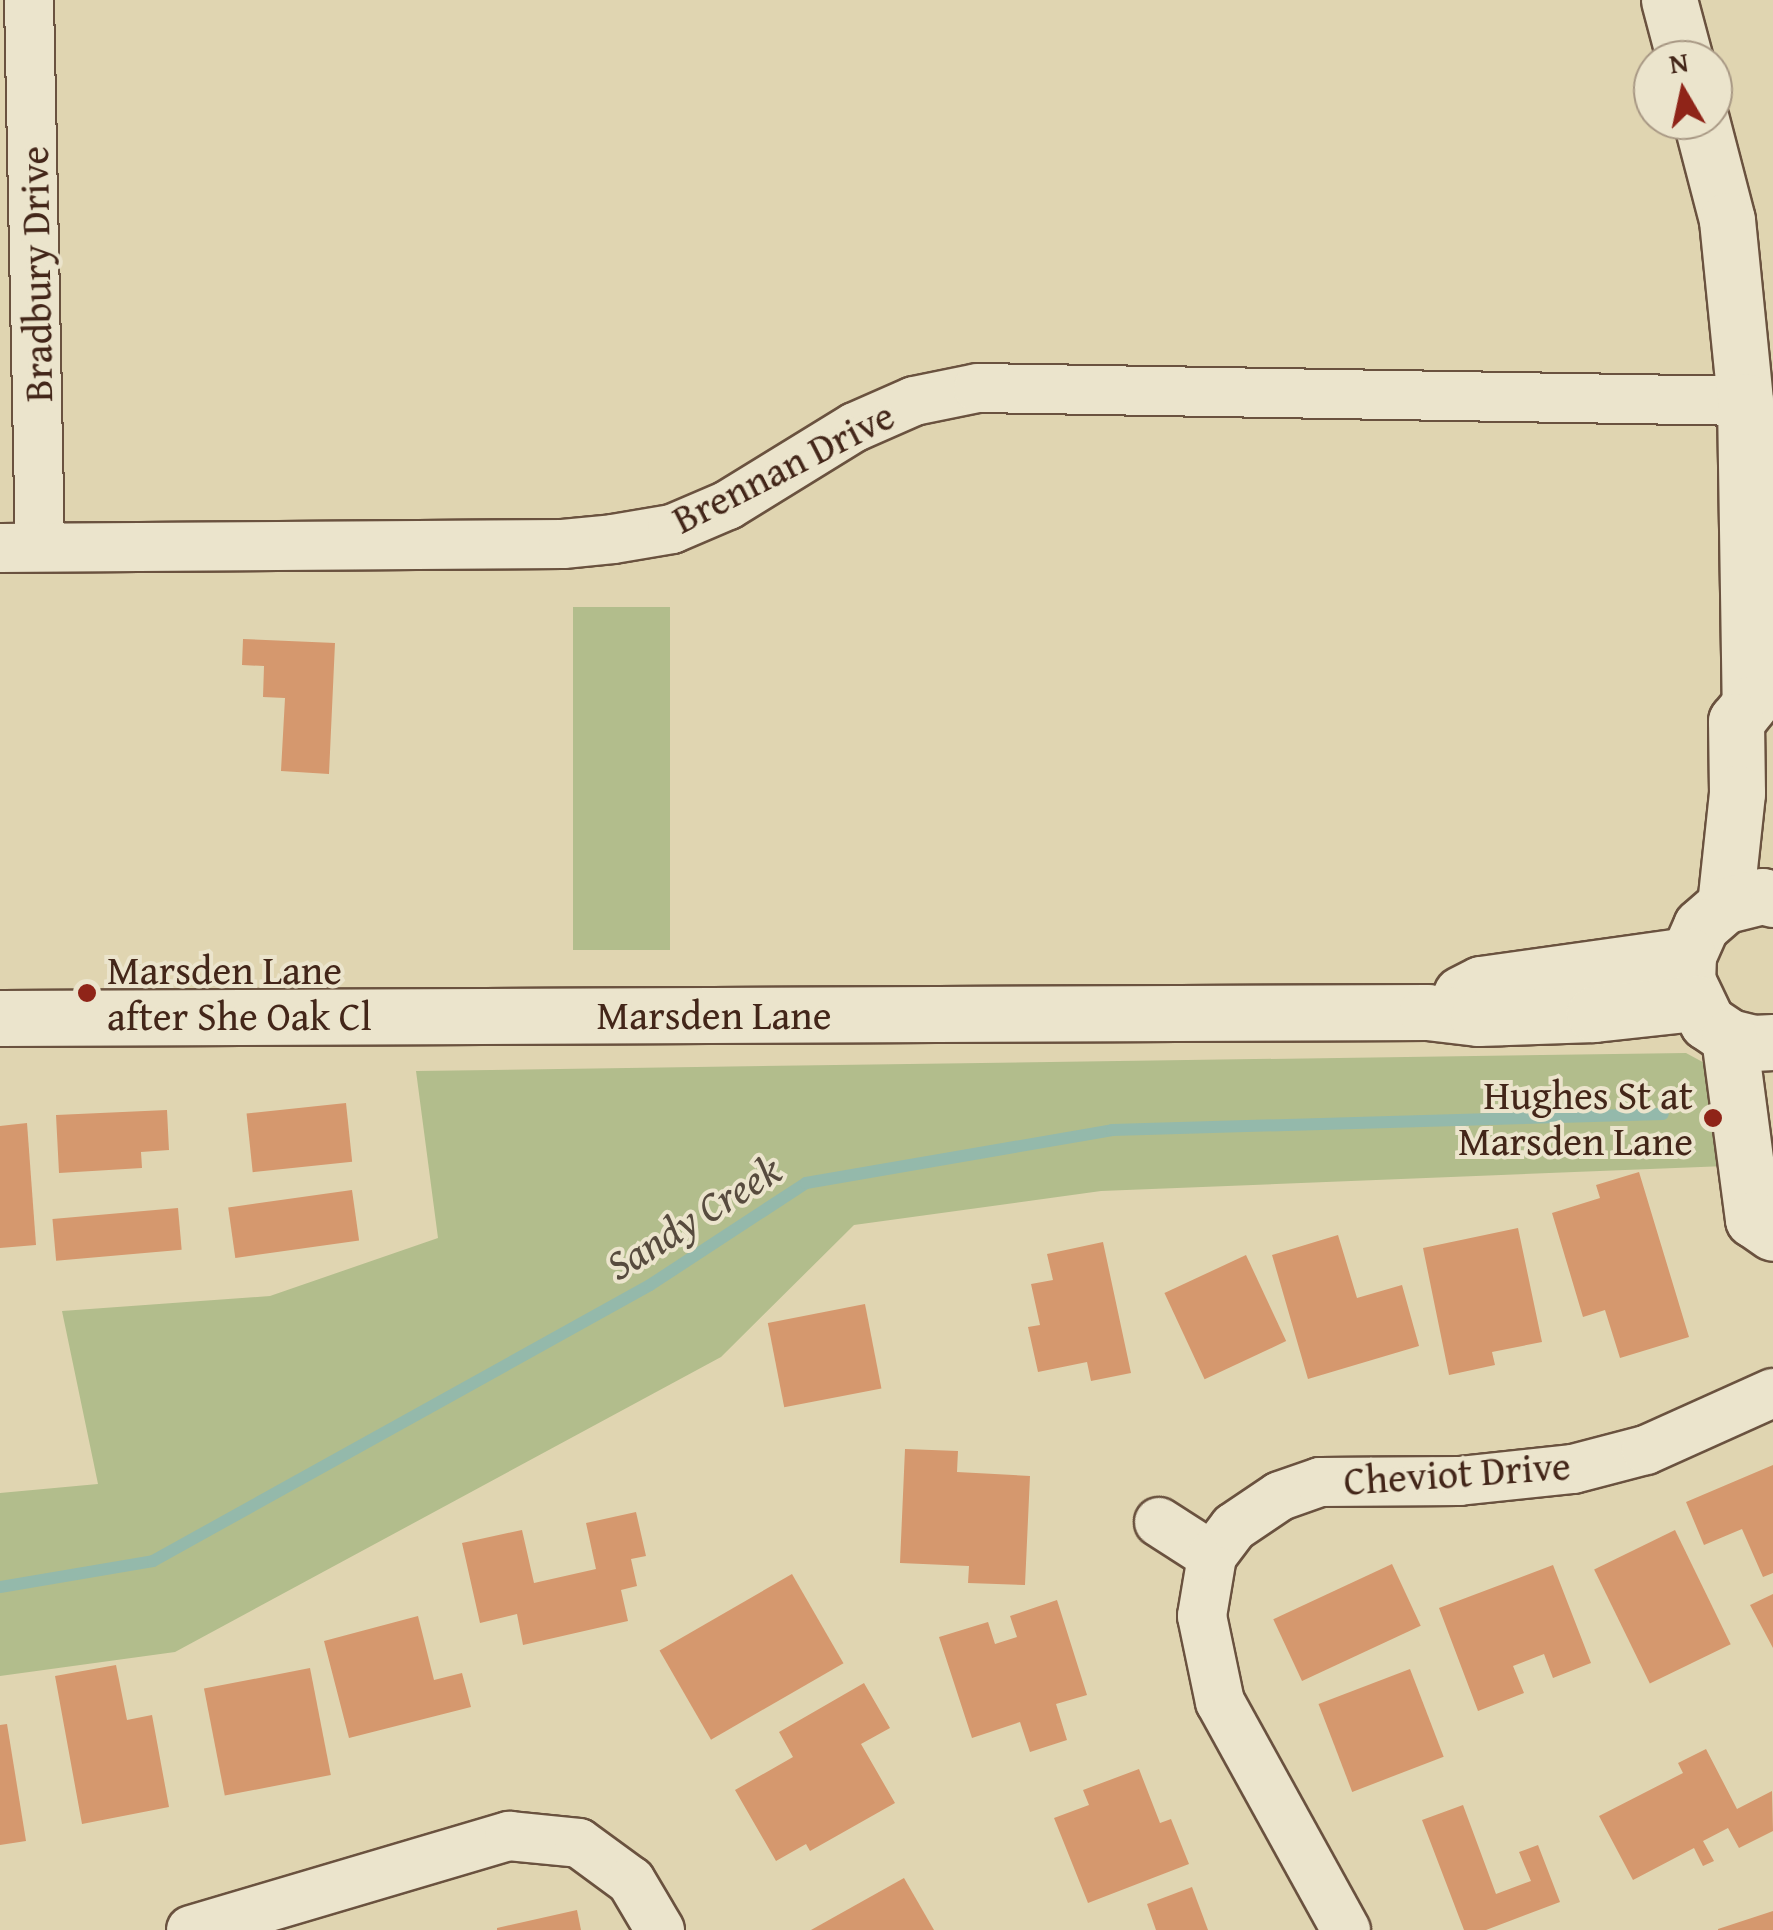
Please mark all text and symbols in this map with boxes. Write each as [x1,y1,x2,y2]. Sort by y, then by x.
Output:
north arrow [1633,40,1733,140]
text: N [1666,40,1691,84]
street label: Bradbury Drive [10,145,62,403]
street label: Brennan Drive [664,391,902,543]
place label: Marsden Lane after She Oak Cl [107,946,372,1040]
marker: Marsden Lane after She Oak Cl [76,982,98,1004]
street label: Marsden Lane [596,991,832,1039]
place label: Hughes St at Marsden Lane [1458,1071,1693,1165]
marker: Hughes St at Marsden Lane [1702,1107,1724,1129]
water label: Sandy Creek [597,1144,789,1290]
street label: Cheviot Drive [1342,1441,1572,1505]

